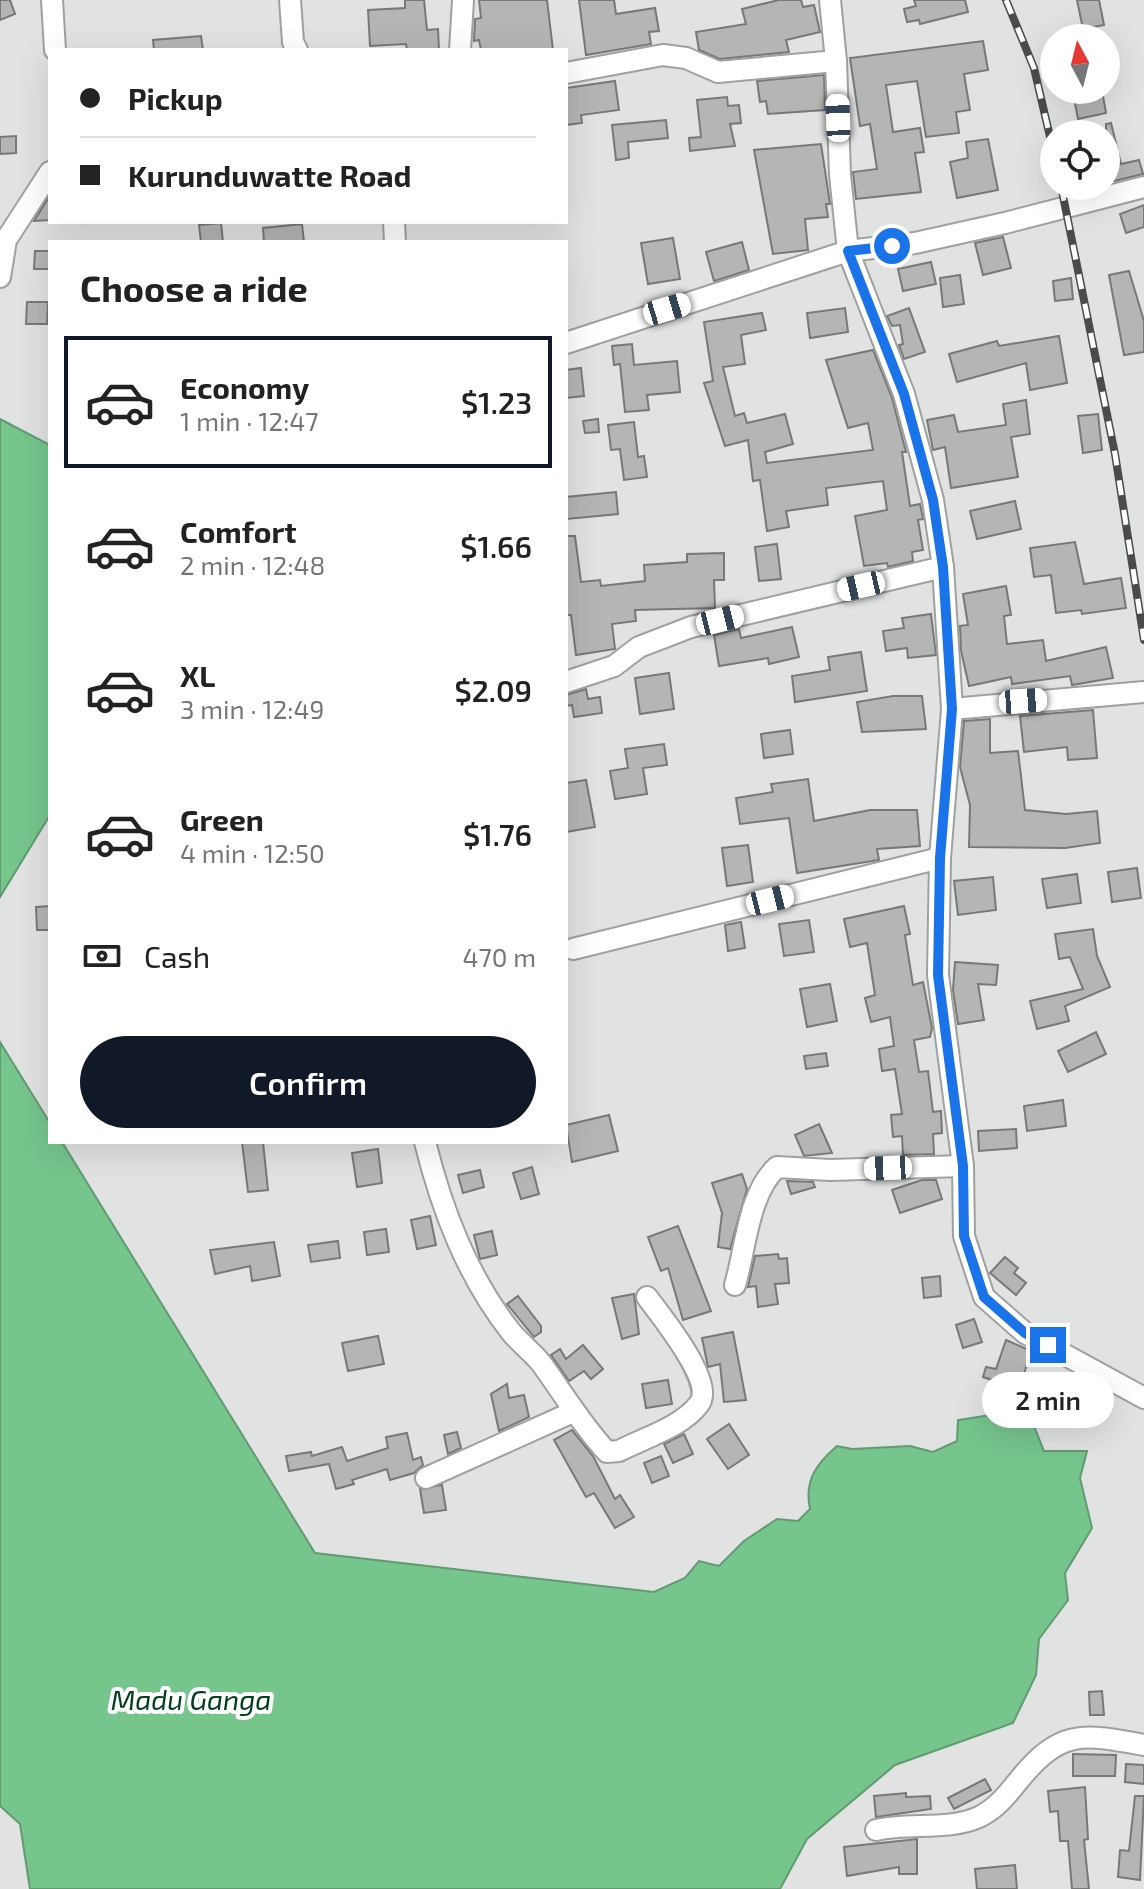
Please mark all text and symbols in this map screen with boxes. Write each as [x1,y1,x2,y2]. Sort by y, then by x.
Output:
north arrow [1040,24,1120,104]
map controls [1040,24,1120,200]
text: Pickup [128,80,223,116]
car [825,94,851,142]
button: locate [1040,120,1120,200]
text: Kurunduwatte Road [128,157,411,193]
route start [874,228,910,264]
text: Choose a ride [80,266,308,309]
car [641,291,693,327]
icon: car [84,366,156,438]
text: Economy [180,369,309,405]
text: $1.23 [461,384,532,420]
text: 1 min · 12:47 [180,405,319,436]
icon: car [84,510,156,582]
text: Comfort [180,513,297,549]
text: $1.66 [460,528,532,564]
text: 2 min · 12:48 [180,549,325,580]
car [835,569,887,603]
car [694,603,746,637]
icon: car [84,654,156,726]
text: XL [180,657,215,693]
text: $2.09 [454,672,532,708]
car [998,687,1048,715]
text: 3 min · 12:49 [180,693,324,724]
icon: car [84,798,156,870]
text: Green [180,801,264,837]
text: $1.76 [463,816,532,852]
text: 4 min · 12:50 [180,837,325,868]
car [744,883,796,917]
icon: cash [80,934,124,978]
text: Cash [144,938,210,974]
text: 470 m [462,941,536,972]
button: Confirm [80,1036,536,1128]
car [864,1155,912,1181]
route end [1030,1327,1066,1363]
callout: 2 min [982,1373,1114,1429]
text: 2 min [1015,1384,1081,1415]
water label: Madu Ganga [111,1682,271,1716]

